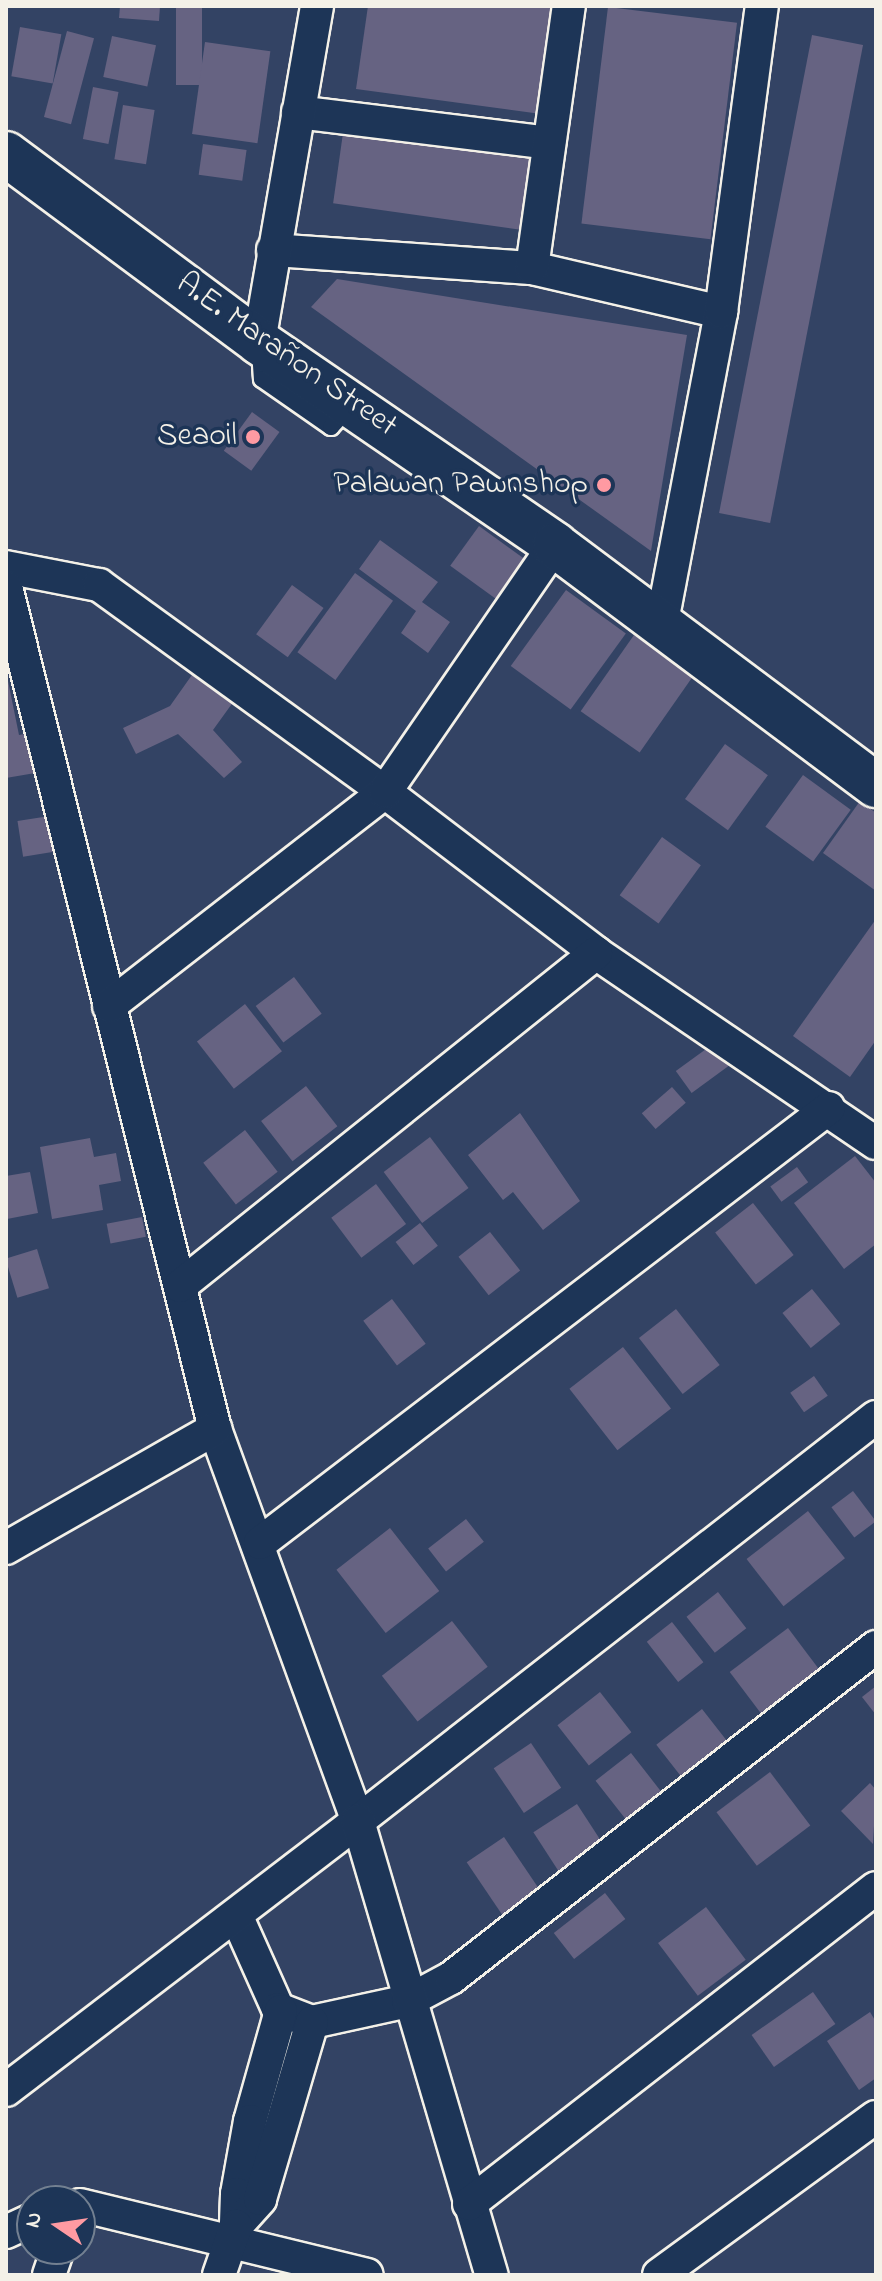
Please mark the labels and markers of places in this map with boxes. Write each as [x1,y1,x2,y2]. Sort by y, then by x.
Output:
place label: Seaoil [157,418,237,456]
marker: Seaoil [244,428,262,446]
place label: Palawan Pawnshop [333,466,588,504]
marker: Palawan Pawnshop [595,476,613,494]

